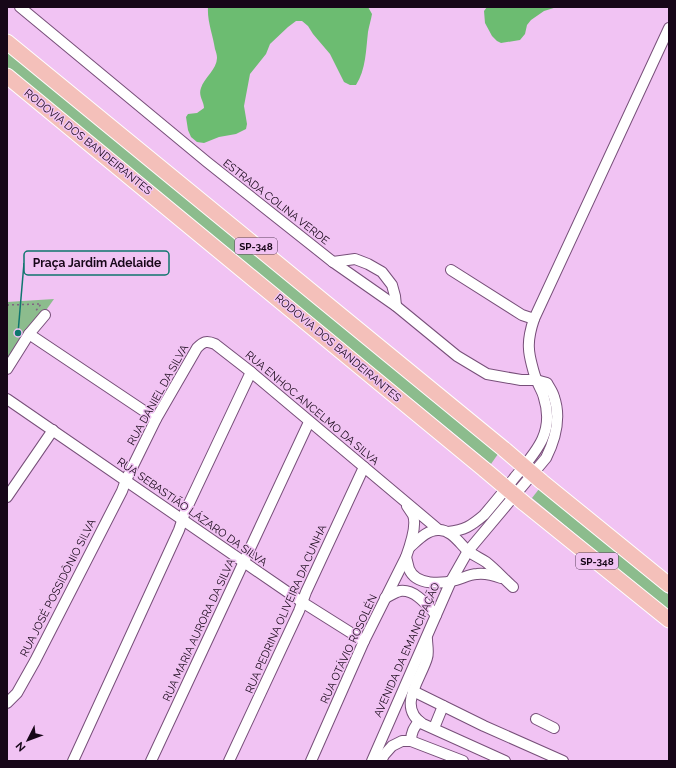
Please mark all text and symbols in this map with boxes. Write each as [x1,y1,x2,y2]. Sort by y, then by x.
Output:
street label: RODOVIA DOS BANDEIRANTES [22,86,155,198]
street label: ESTRADA COLINA VERDE [220,157,332,248]
road number: SP-348 [235,238,277,254]
callout: Praça Jardim Adelaide [24,251,169,275]
text: Praça Jardim Adelaide [33,256,161,270]
street label: RODOVIA DOS BANDEIRANTES [272,291,404,405]
street label: RUA DANIEL DA SILVA [125,342,191,448]
street label: RUA ENHOC ANCELMO DA SILVA [243,348,382,468]
street label: RUA SEBASTIÃO LÁZARO DA SILVA [114,454,271,569]
street label: RUA JOSÉ POSSIDÔNIO SILVA [17,516,99,659]
street label: RUA PEDRINA OLIVEIRA DA CUNHA [243,522,329,695]
road number: SP-348 [576,553,618,569]
street label: RUA MARIA AURORA DA SILVA [160,556,238,703]
street label: AVENIDA DA EMANCIPAÇÃO [370,580,443,719]
street label: RUA OTÁVIO ROSOLÉN [317,592,380,706]
north arrow [8,720,48,760]
text: N [13,739,29,754]

